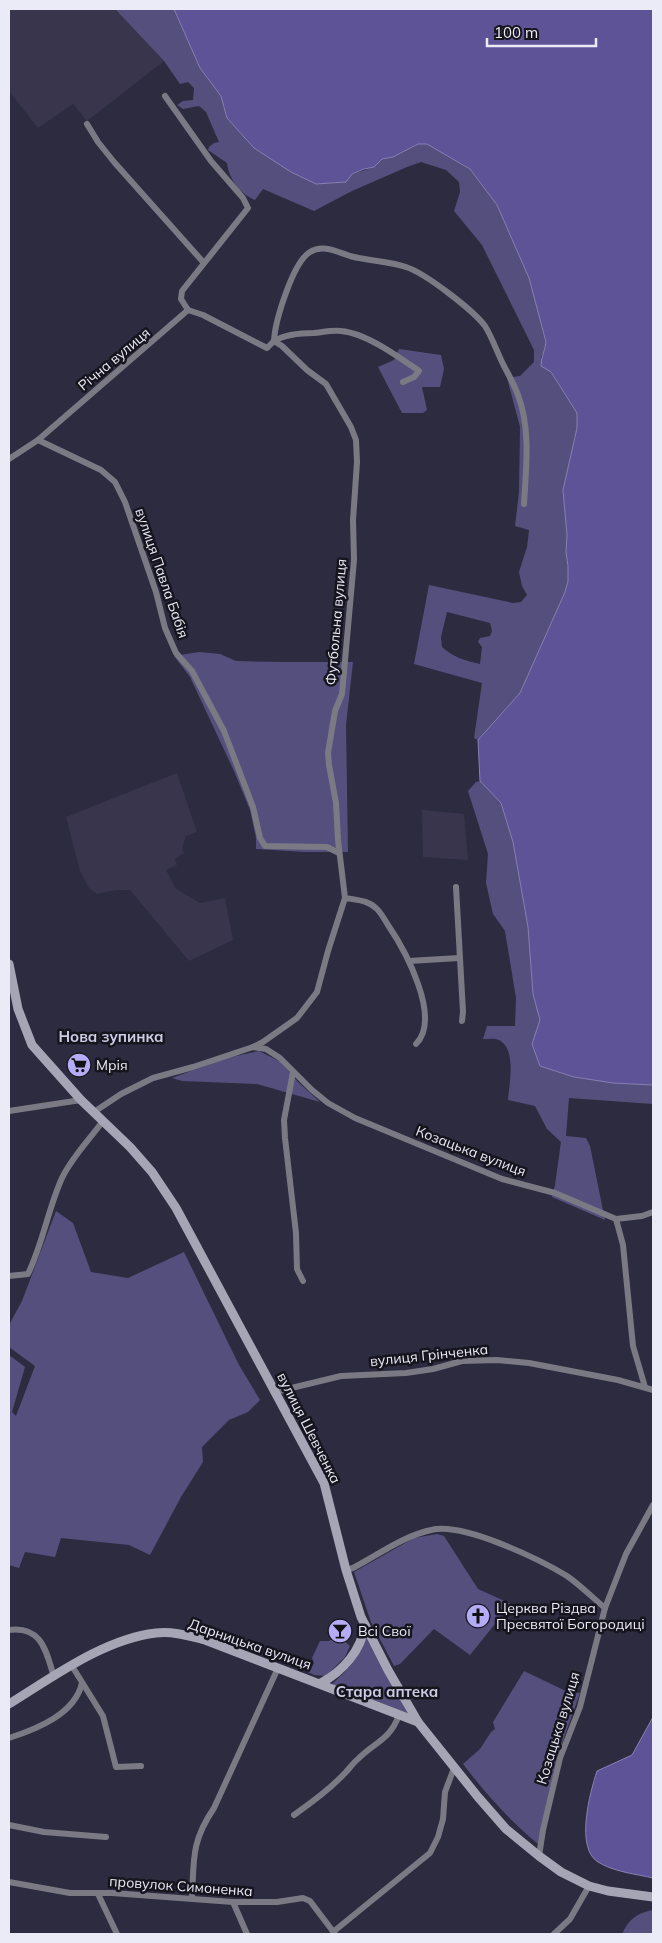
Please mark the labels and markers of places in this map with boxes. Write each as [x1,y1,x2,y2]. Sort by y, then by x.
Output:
supermarket icon: Мрія [66,1052,92,1078]
place label: Мрія [96,1056,128,1074]
place label: Церква Різдва Пресвятої Богородиці [496,1599,645,1633]
church icon: Церква Різдва Пресвятої Богородиці [465,1603,491,1629]
bar icon: Всі Свої [327,1618,353,1644]
place label: Всі Свої [358,1622,411,1640]

